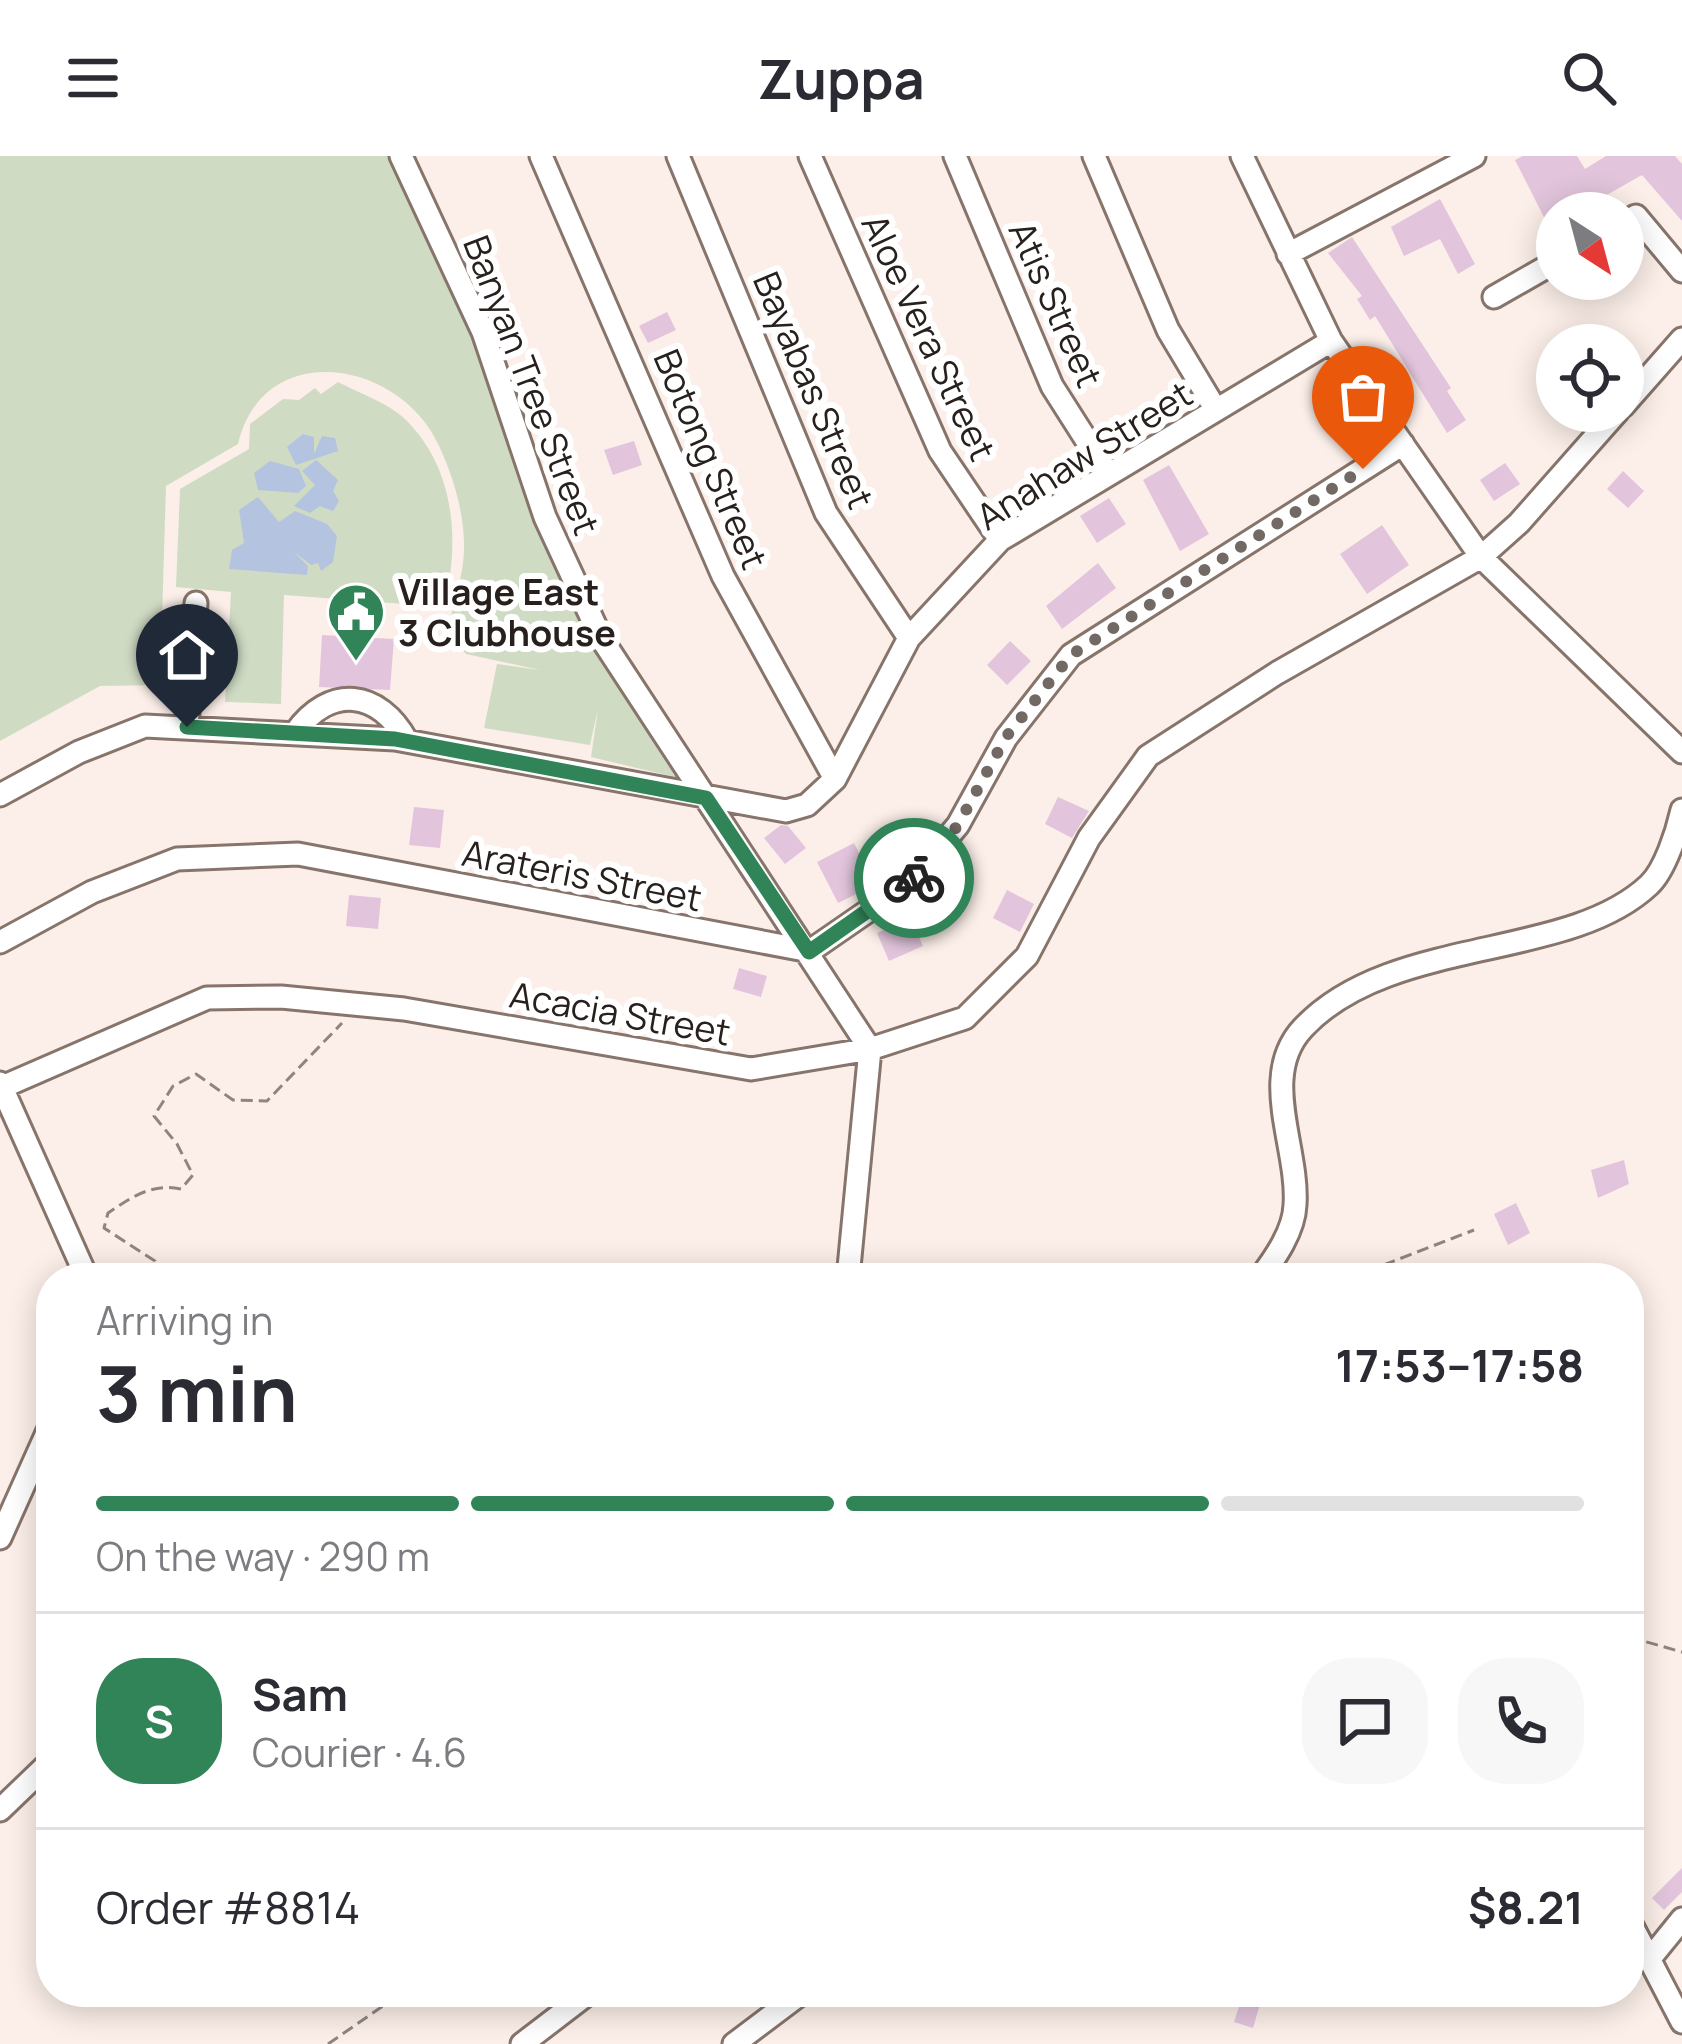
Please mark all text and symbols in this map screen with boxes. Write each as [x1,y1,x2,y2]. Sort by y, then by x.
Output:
text: Zuppa [757,41,925,115]
icon: menu [60,45,126,111]
icon: search [1556,45,1622,111]
north arrow [1536,192,1644,300]
map controls [1536,192,1644,432]
street label: Aloe Vera Street [850,206,1008,468]
street label: Atis Street [998,213,1114,395]
street label: Banyan Tree Street [452,228,612,542]
street label: Bayabas Street [742,264,886,516]
button: locate [1536,324,1644,432]
street label: Botong Street [643,342,779,576]
pin [1312,346,1414,469]
icon: bag [1330,364,1396,430]
street label: Anahaw Street [967,369,1201,541]
place label: Village East 3 Clubhouse [398,567,616,657]
public building icon: Village East 3 Clubhouse [325,581,387,663]
pin [136,604,238,727]
icon: home [154,622,220,688]
courier [854,818,974,938]
street label: Arateris Street [458,828,706,922]
icon: bike [881,845,947,911]
street label: Acacia Street [506,969,734,1057]
text: Arriving in [96,1293,273,1347]
text: 17:53–17:58 [1335,1334,1584,1396]
text: 3 min [96,1339,298,1445]
text: On the way · 290 m [96,1529,430,1583]
button: chat [1302,1658,1428,1784]
button: phone [1458,1658,1584,1784]
text: Sam [252,1663,348,1725]
text: S [144,1690,174,1752]
text: Courier · 4.6 [252,1725,467,1779]
text: Order #8814 [96,1876,360,1938]
text: $8.21 [1468,1876,1584,1938]

